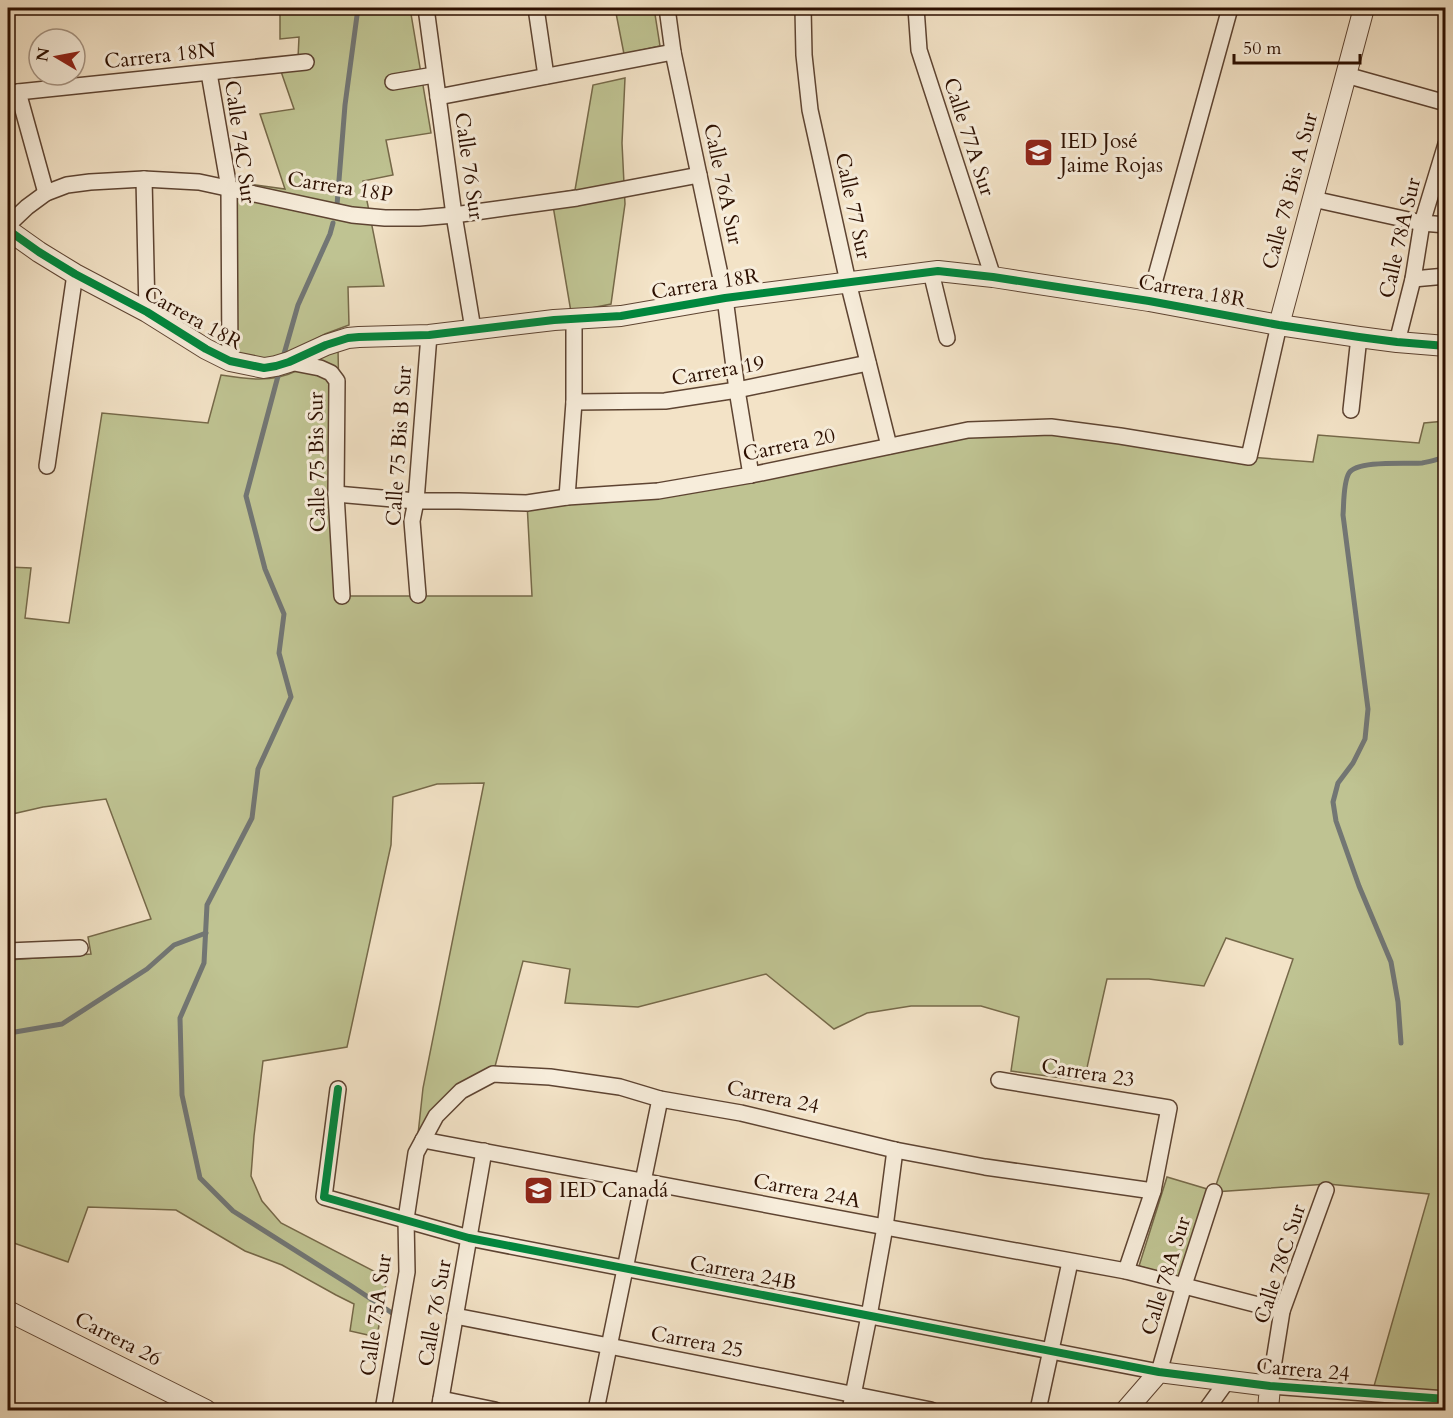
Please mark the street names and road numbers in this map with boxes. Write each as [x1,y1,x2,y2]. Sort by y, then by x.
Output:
street label: Carrera 18N [103,36,217,76]
street label: Calle 77A Sur [936,74,1002,200]
street label: Calle 74C Sur [217,79,263,206]
street label: Calle 78 Bis A Sur [1255,109,1325,273]
street label: Calle 76 Sur [447,111,491,222]
street label: Calle 76A Sur [696,121,750,247]
street label: Calle 77 Sur [828,150,878,262]
street label: Carrera 18P [285,164,395,210]
street label: Calle 78A Sur [1372,175,1428,301]
street label: Carrera 18R [649,261,761,307]
street label: Carrera 18R [1136,267,1248,315]
street label: Carrera 18R [139,279,248,357]
street label: Carrera 19 [669,349,767,393]
street label: Calle 75 Bis B Sur [379,365,419,527]
street label: Calle 75 Bis Sur [301,391,333,533]
street label: Carrera 20 [740,421,838,469]
street label: Carrera 23 [1039,1051,1137,1095]
street label: Carrera 24 [724,1073,822,1121]
street label: Carrera 24A [751,1166,863,1216]
street label: Calle 78C Sur [1247,1200,1313,1327]
street label: Calle 78A Sur [1134,1213,1198,1339]
street label: Carrera 24B [687,1248,799,1298]
street label: Calle 75A Sur [353,1252,399,1378]
street label: Calle 76 Sur [411,1257,459,1369]
street label: Carrera 26 [70,1305,166,1373]
street label: Carrera 25 [648,1319,746,1365]
street label: Carrera 24 [1255,1351,1351,1389]

